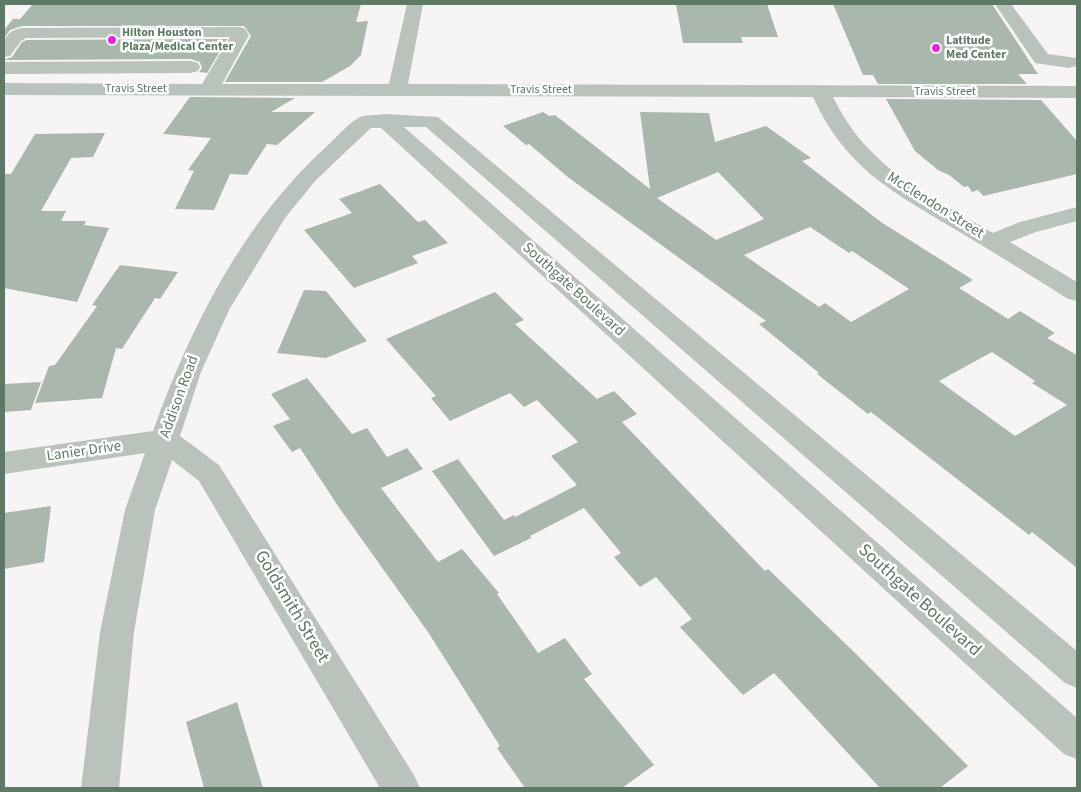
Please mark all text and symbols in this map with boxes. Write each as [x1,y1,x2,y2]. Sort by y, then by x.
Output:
place label: Hilton Houston Plaza/Medical Center [122,26,233,54]
marker: Hilton Houston Plaza/Medical Center [106,34,118,46]
place label: Latitude Med Center [946,34,1006,62]
marker: Latitude Med Center [930,42,942,54]
street label: Travis Street [105,82,167,96]
street label: Travis Street [510,83,572,97]
street label: Travis Street [914,85,976,99]
street label: McClendon Street [883,169,987,243]
street label: Southgate Boulevard [518,239,628,341]
street label: Addison Road [157,353,203,441]
street label: Lanier Drive [46,438,122,466]
street label: Southgate Boulevard [853,540,985,662]
street label: Goldsmith Street [249,547,333,667]

